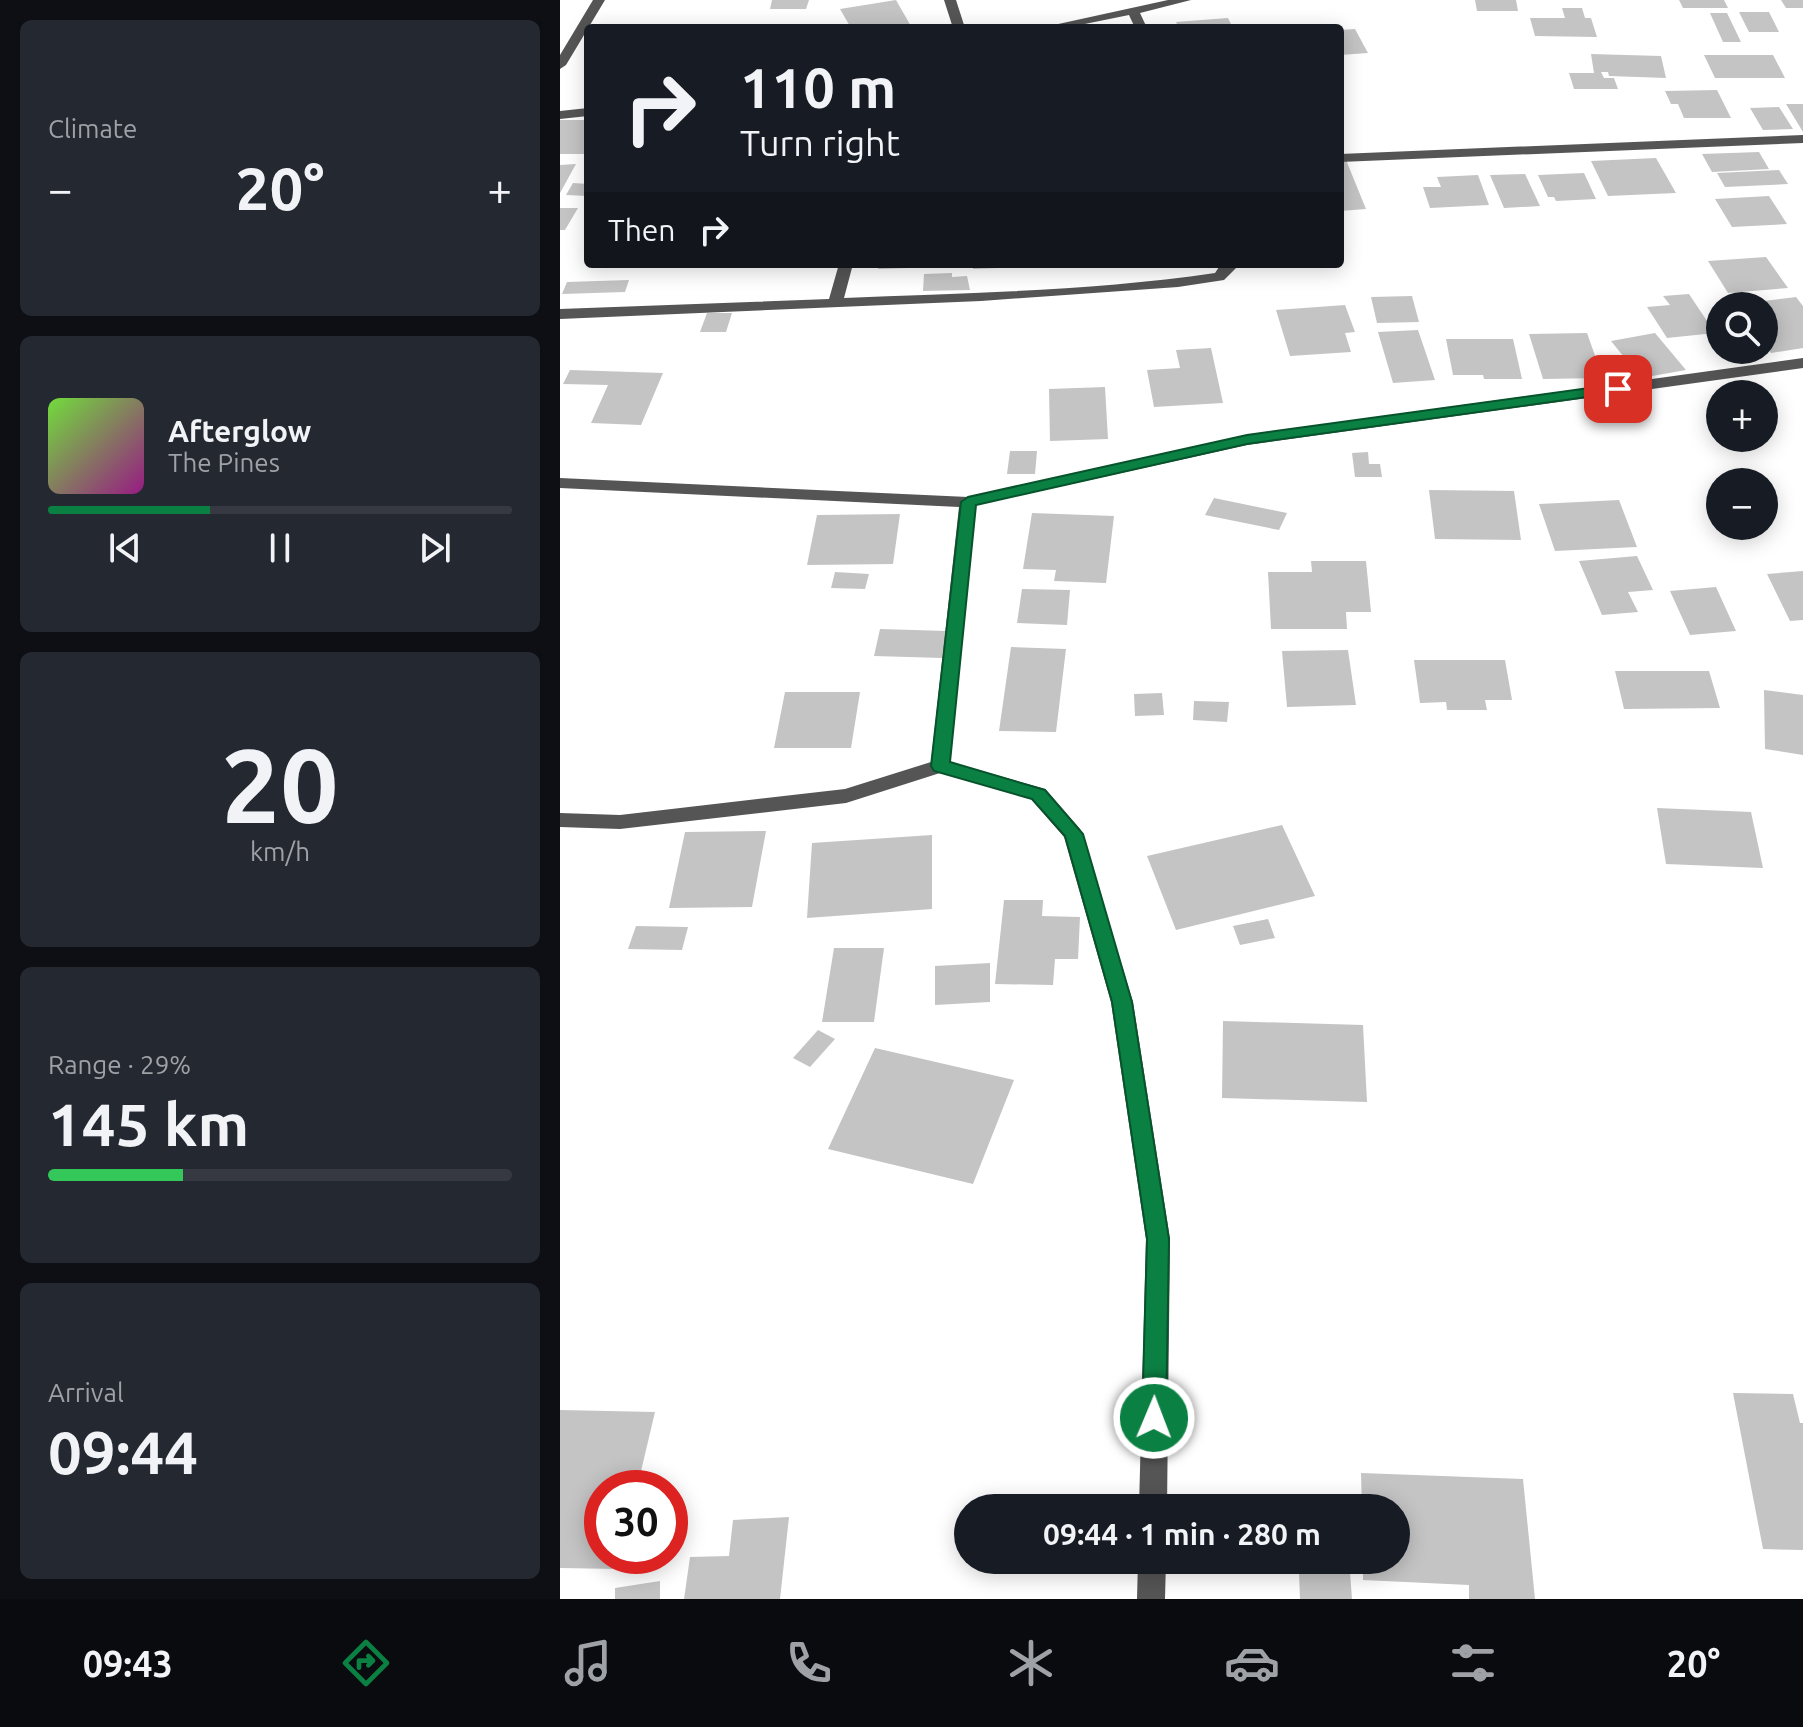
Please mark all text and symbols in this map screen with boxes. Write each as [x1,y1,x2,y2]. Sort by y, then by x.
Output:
icon: right [608,56,712,160]
text: 110 m [740,56,896,119]
text: Climate [48,114,137,143]
text: Turn right [740,122,900,163]
text: 20° [236,154,324,221]
text: − [48,164,73,213]
text: + [487,164,512,213]
icon: right [692,208,736,252]
text: Then [608,213,676,247]
map controls [1706,292,1778,540]
button: search [1706,292,1778,364]
pin [1584,355,1652,423]
icon: arrive [1596,367,1640,411]
button: + [1706,380,1778,452]
text: Afterglow [168,414,311,448]
text: The Pines [168,448,280,477]
button: − [1706,468,1778,540]
icon: previous [103,526,147,570]
icon: pause [258,526,302,570]
icon: next [413,526,457,570]
text: 20 [221,726,339,843]
text: km/h [250,837,310,866]
text: Range · 29% [48,1050,191,1079]
text: 145 km [48,1090,249,1157]
position arrow [1112,1376,1196,1460]
text: Arrival [48,1378,124,1407]
text: 09:44 [48,1418,198,1485]
speed limit sign: 30 [584,1470,688,1574]
text: 09:44 · 1 min · 280 m [1043,1517,1321,1551]
icon: directions [338,1635,394,1691]
icon: music [560,1635,616,1691]
icon: phone [781,1635,837,1691]
icon: climate [1003,1635,1059,1691]
icon: car [1224,1635,1280,1691]
icon: filters [1445,1635,1501,1691]
text: 09:43 [83,1643,173,1684]
text: 20° [1667,1643,1720,1684]

